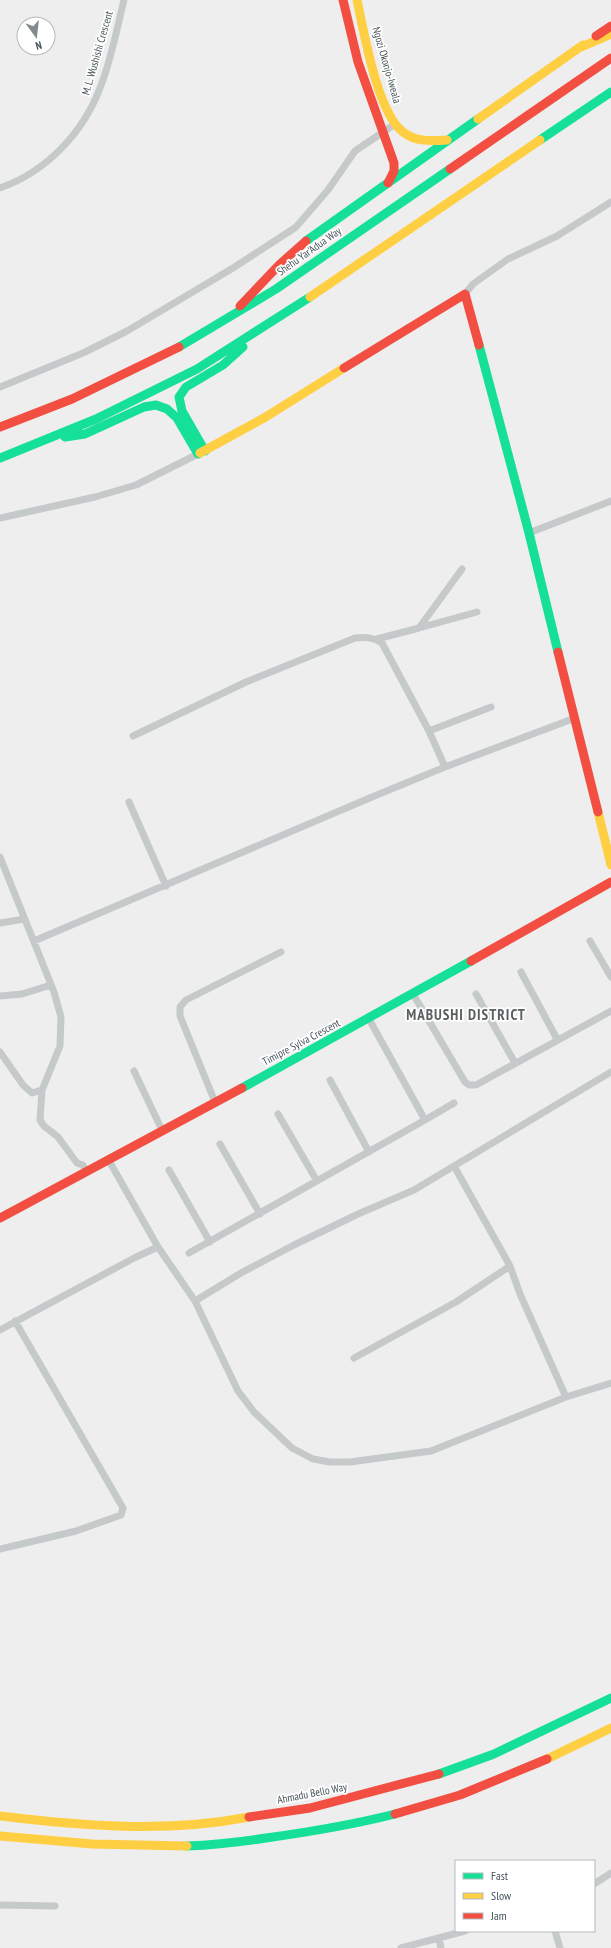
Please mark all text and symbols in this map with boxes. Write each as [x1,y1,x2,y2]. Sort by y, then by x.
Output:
street label: M. L. Wushishi Crescent [78,9,116,97]
north arrow [16,16,56,56]
street label: Ngozi Okonjo-Iweala [369,25,405,105]
text: N [34,38,43,53]
street label: Shehu Yar'Adua Way [274,223,345,278]
district label: MABUSHI DISTRICT [406,1005,526,1024]
street label: Timipre Sylva Crescent [260,1016,342,1068]
street label: Ahmadu Bello Way [276,1779,349,1807]
legend [455,1860,595,1932]
text: Fast [491,1868,509,1883]
text: Slow [491,1888,512,1903]
text: Jam [490,1908,507,1923]

